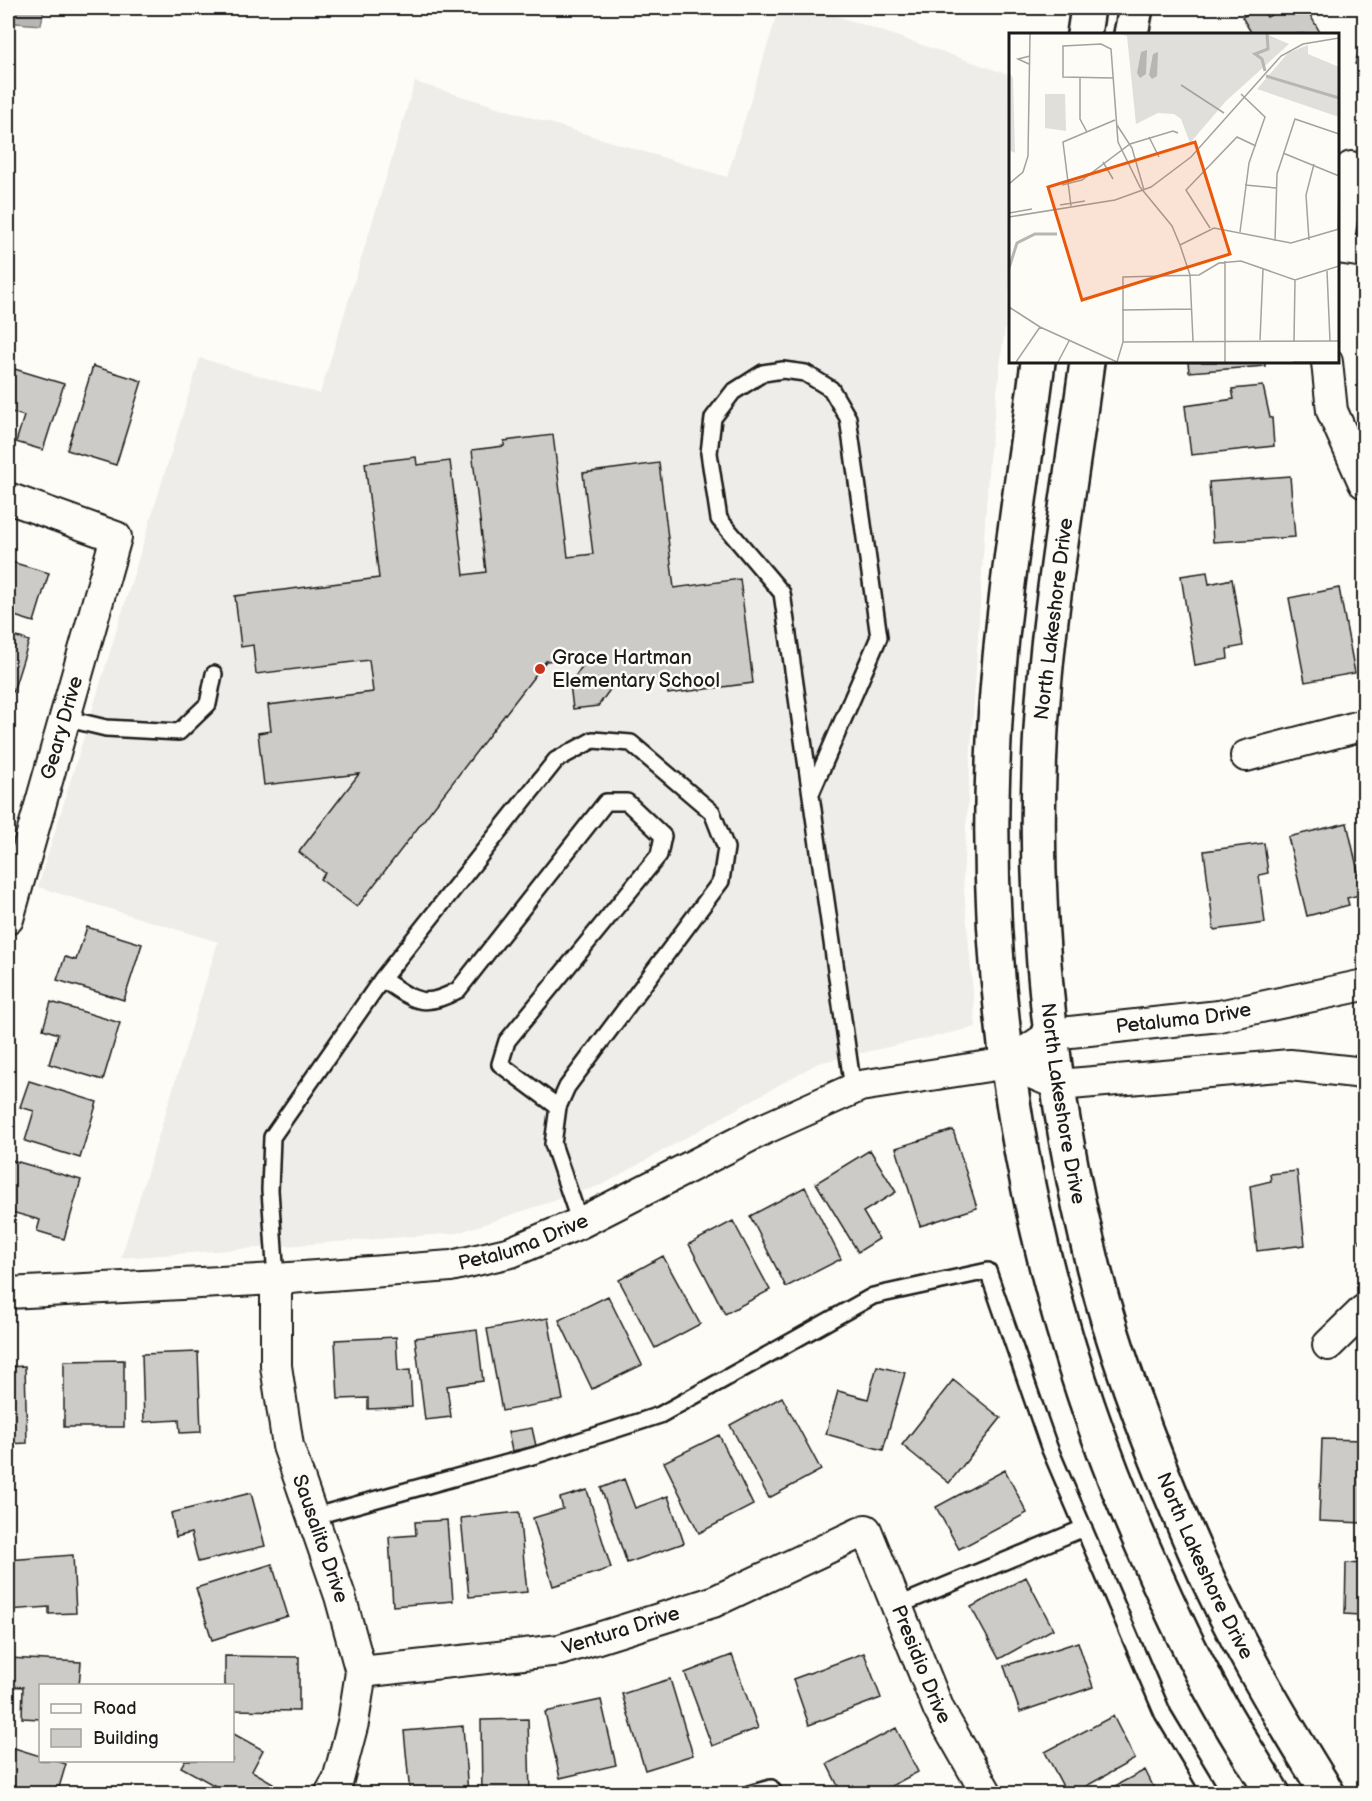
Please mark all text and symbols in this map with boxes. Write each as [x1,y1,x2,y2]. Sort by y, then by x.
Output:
inset map [1009,33,1339,363]
street label: North Lakeshore Drive [1030,516,1078,721]
place label: Grace Hartman Elementary School [552,646,720,693]
marker: Grace Hartman Elementary School [533,662,547,676]
street label: Geary Drive [36,673,88,783]
street label: Petaluma Drive [1115,997,1254,1039]
street label: North Lakeshore Drive [1036,1002,1091,1207]
street label: Petaluma Drive [456,1209,593,1276]
street label: North Lakeshore Drive [1151,1469,1259,1664]
street label: Sausalito Drive [287,1471,353,1606]
street label: Ventura Drive [559,1601,683,1661]
street label: Presidio Drive [886,1602,956,1728]
legend [39,1684,234,1762]
text: Road [93,1698,137,1719]
text: Building [93,1728,159,1749]

